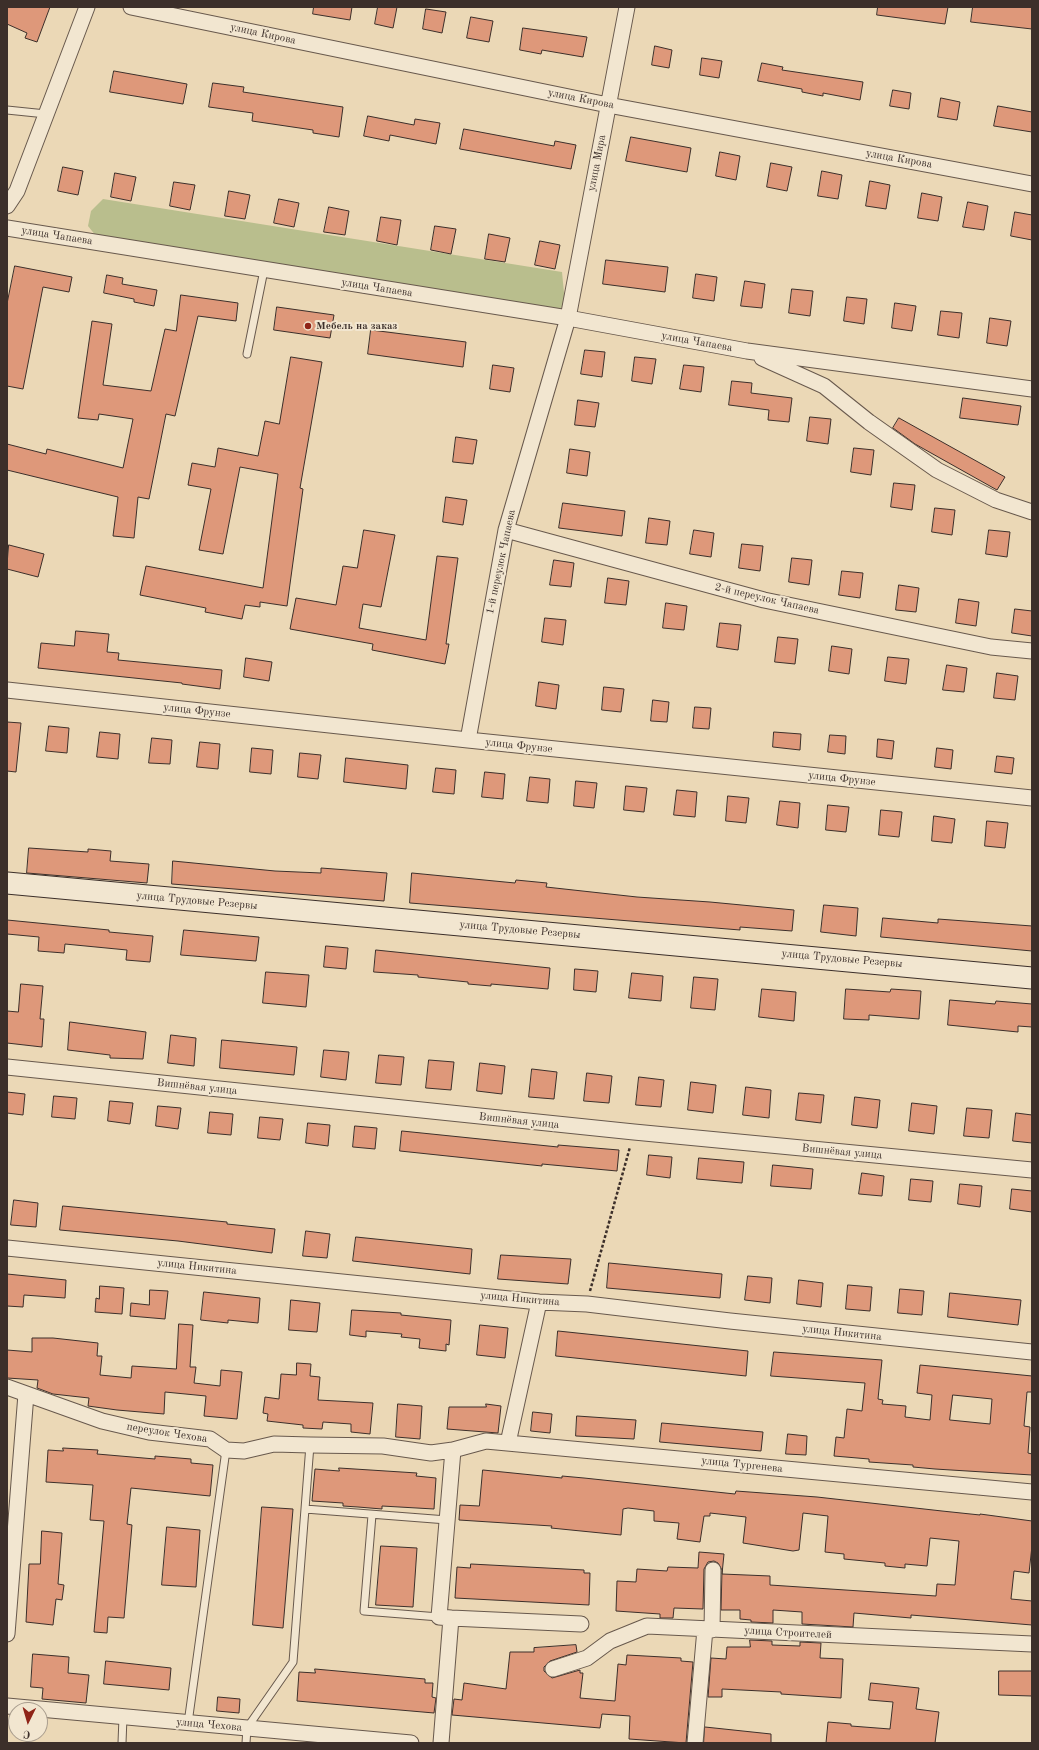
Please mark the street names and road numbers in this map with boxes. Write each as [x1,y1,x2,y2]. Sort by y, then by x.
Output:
street label: улица Кирова [229,21,297,47]
street label: улица Кирова [547,86,615,112]
street label: улица Мира [585,134,609,192]
street label: улица Кирова [865,147,933,171]
street label: улица Чапаева [20,224,94,248]
street label: улица Чапаева [340,276,414,300]
street label: улица Чапаева [660,329,734,355]
street label: 1-й переулок Чапаева [483,508,519,616]
street label: 2-й переулок Чапаева [713,581,821,617]
street label: улица Фрунзе [163,701,231,721]
street label: улица Фрунзе [485,736,553,756]
street label: улица Фрунзе [808,769,876,789]
street label: улица Трудовые Резервы [136,889,258,913]
street label: улица Трудовые Резервы [459,918,581,942]
street label: улица Трудовые Резервы [781,947,903,971]
street label: Вишнёвая улица [156,1076,238,1098]
street label: Вишнёвая улица [478,1110,560,1132]
street label: Вишнёвая улица [801,1142,883,1162]
street label: улица Никитина [157,1256,237,1278]
street label: улица Никитина [480,1289,560,1309]
street label: улица Никитина [802,1322,882,1344]
street label: переулок Чехова [126,1420,208,1446]
street label: улица Тургенева [701,1454,783,1476]
street label: улица Строителей [744,1624,832,1642]
street label: улица Чехова [176,1716,242,1734]

